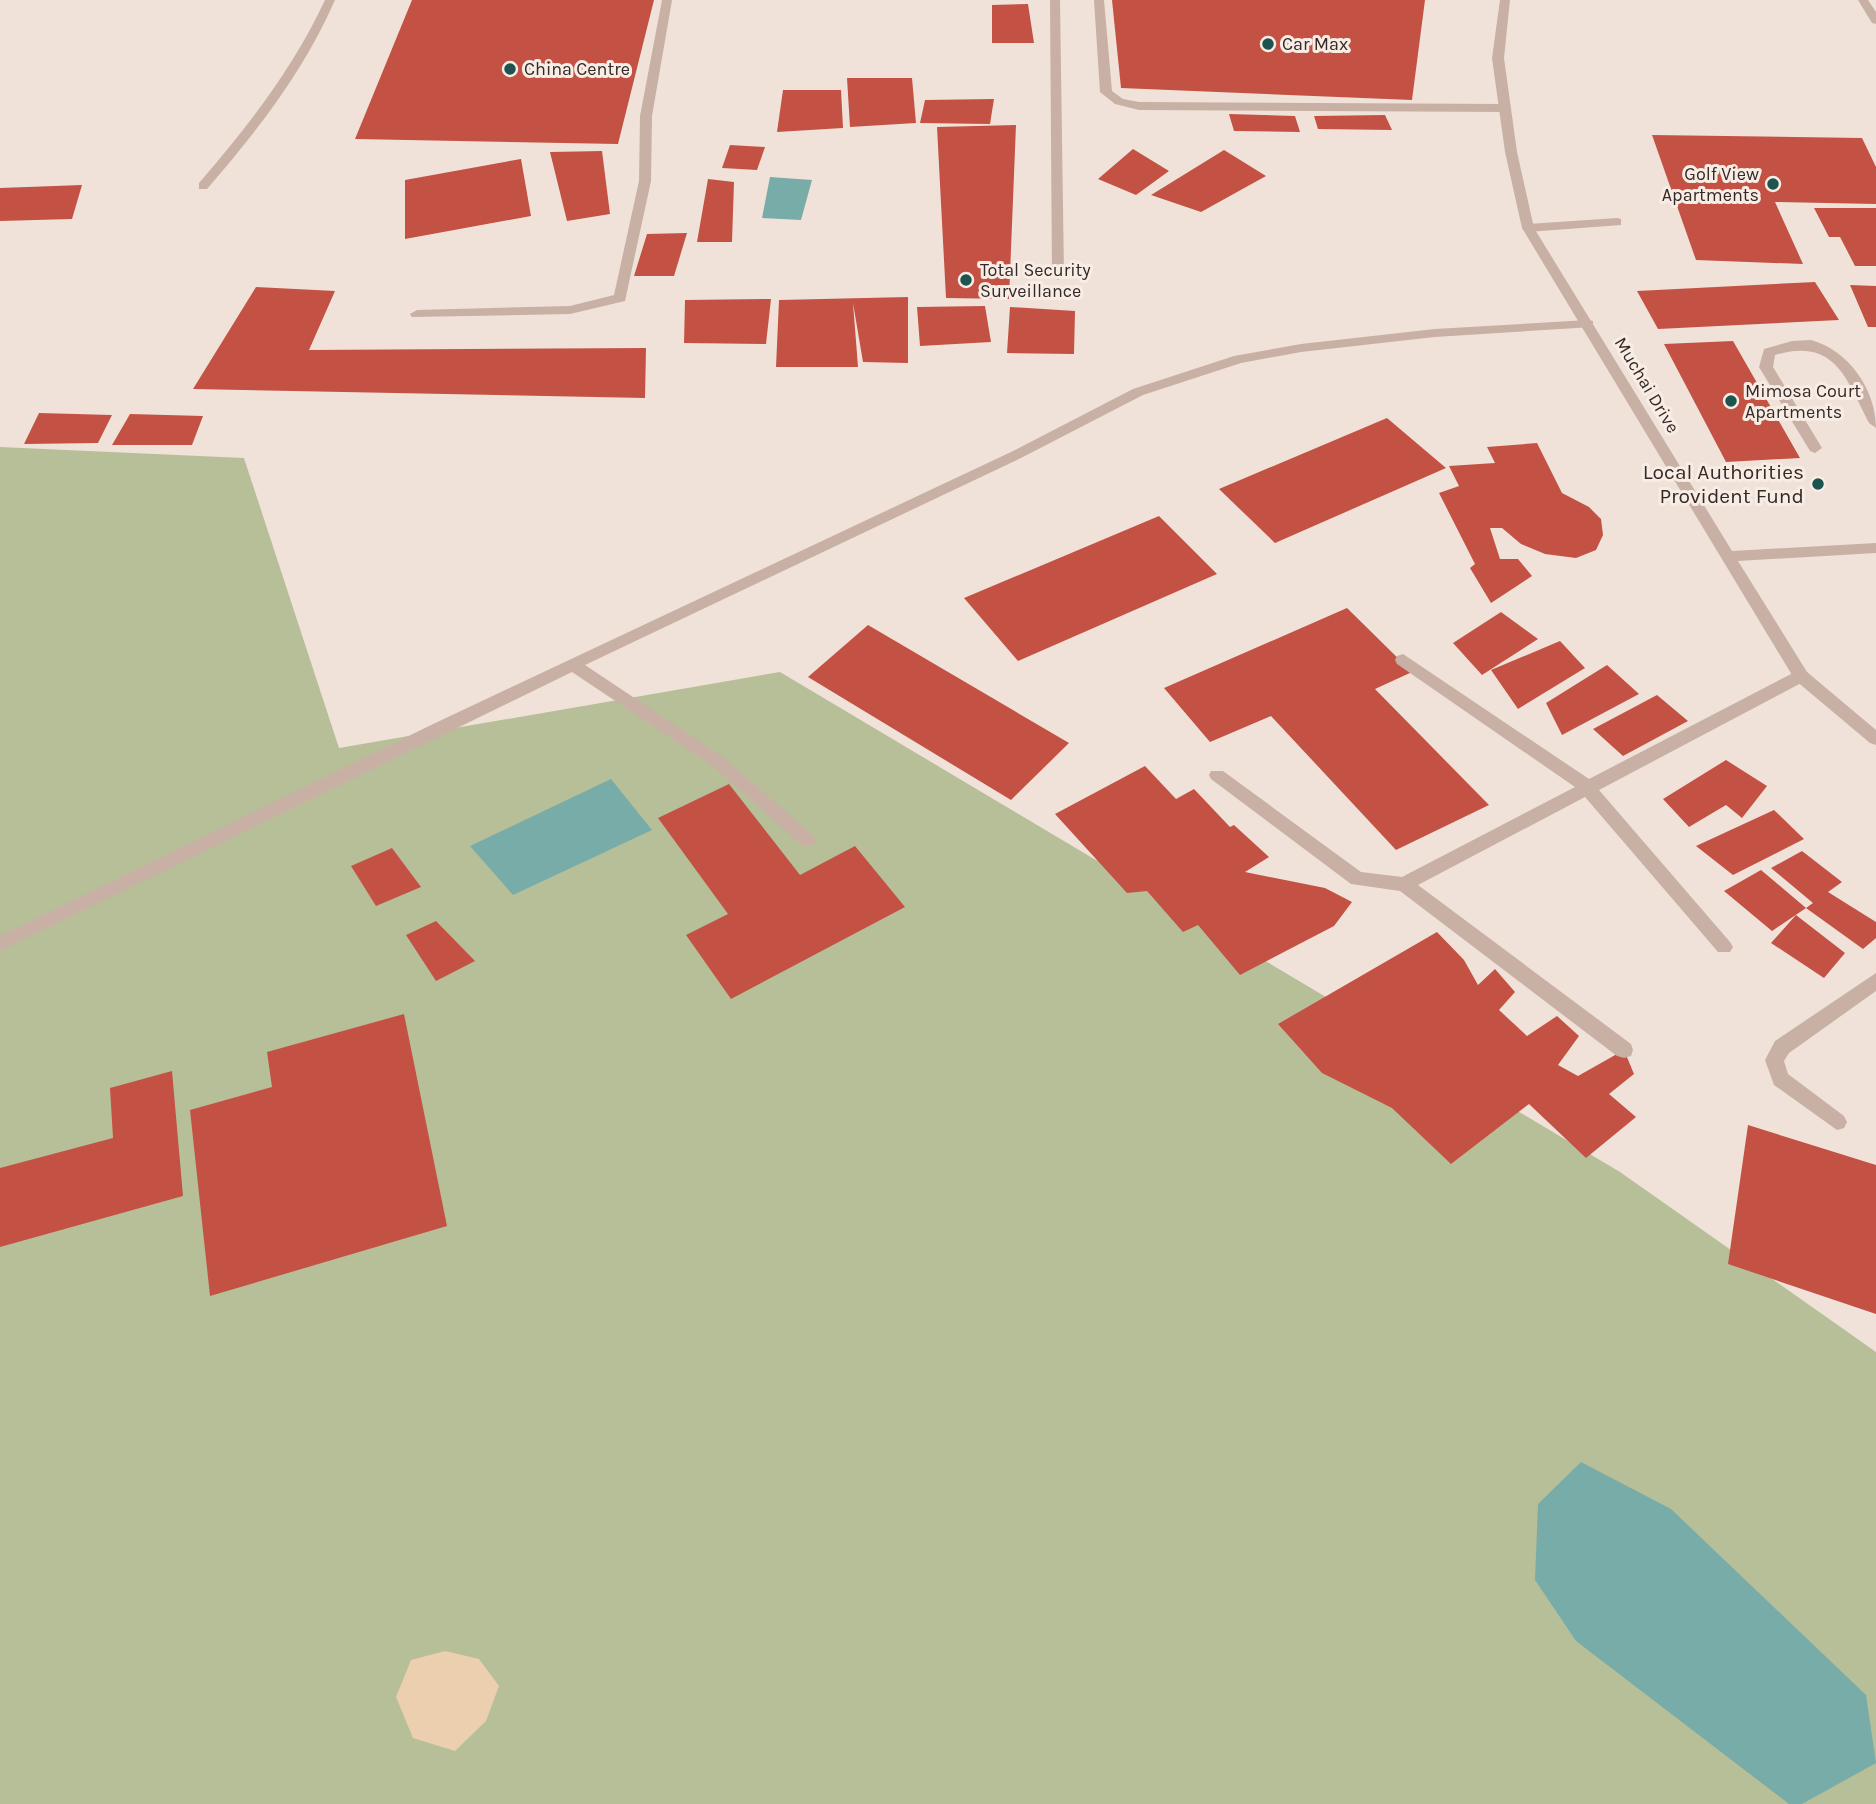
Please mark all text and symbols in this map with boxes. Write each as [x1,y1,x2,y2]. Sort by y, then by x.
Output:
place label: Car Max [1282,33,1348,55]
marker: Car Max [1260,36,1276,52]
place label: China Centre [524,58,630,80]
marker: China Centre [502,61,518,77]
place label: Golf View Apartments [1662,163,1759,206]
marker: Golf View Apartments [1765,176,1781,192]
place label: Total Security Surveillance [980,259,1091,302]
marker: Total Security Surveillance [958,272,974,288]
street label: Muchai Drive [1610,333,1684,437]
place label: Mimosa Court Apartments [1745,380,1861,423]
marker: Mimosa Court Apartments [1723,393,1739,409]
place label: Local Authorities Provident Fund [1643,460,1804,508]
marker: Local Authorities Provident Fund [1810,476,1826,492]

